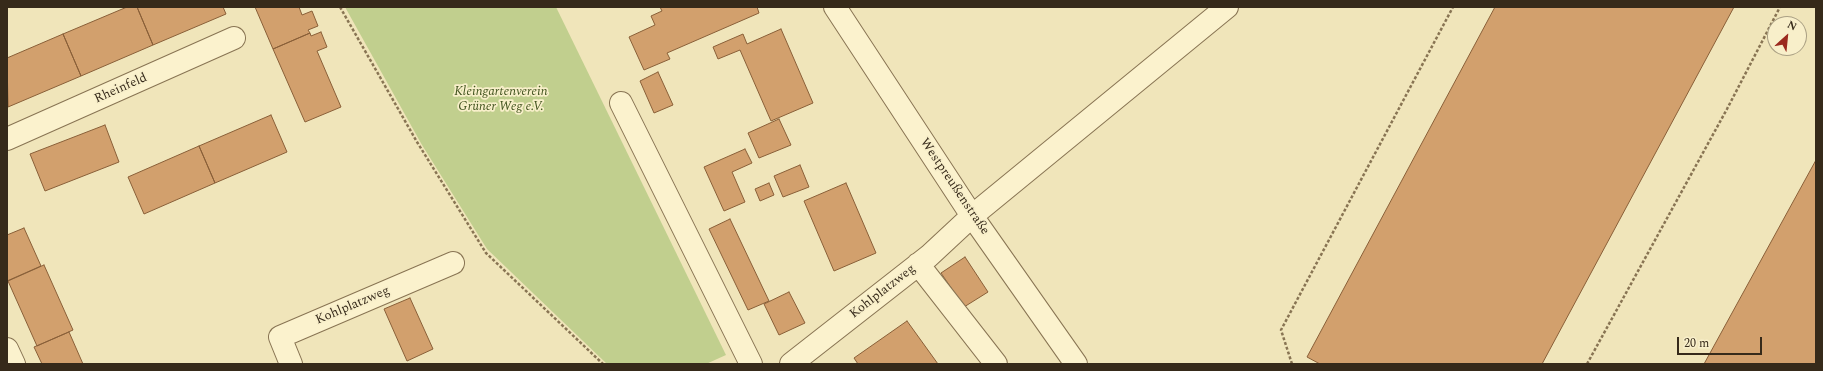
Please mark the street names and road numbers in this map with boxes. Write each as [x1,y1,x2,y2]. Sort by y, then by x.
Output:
street label: Rheinfeld [92,71,150,107]
street label: Westpreußenstraße [916,136,992,238]
street label: Kohlplatzweg [847,262,919,322]
street label: Kohlplatzweg [314,283,392,329]

